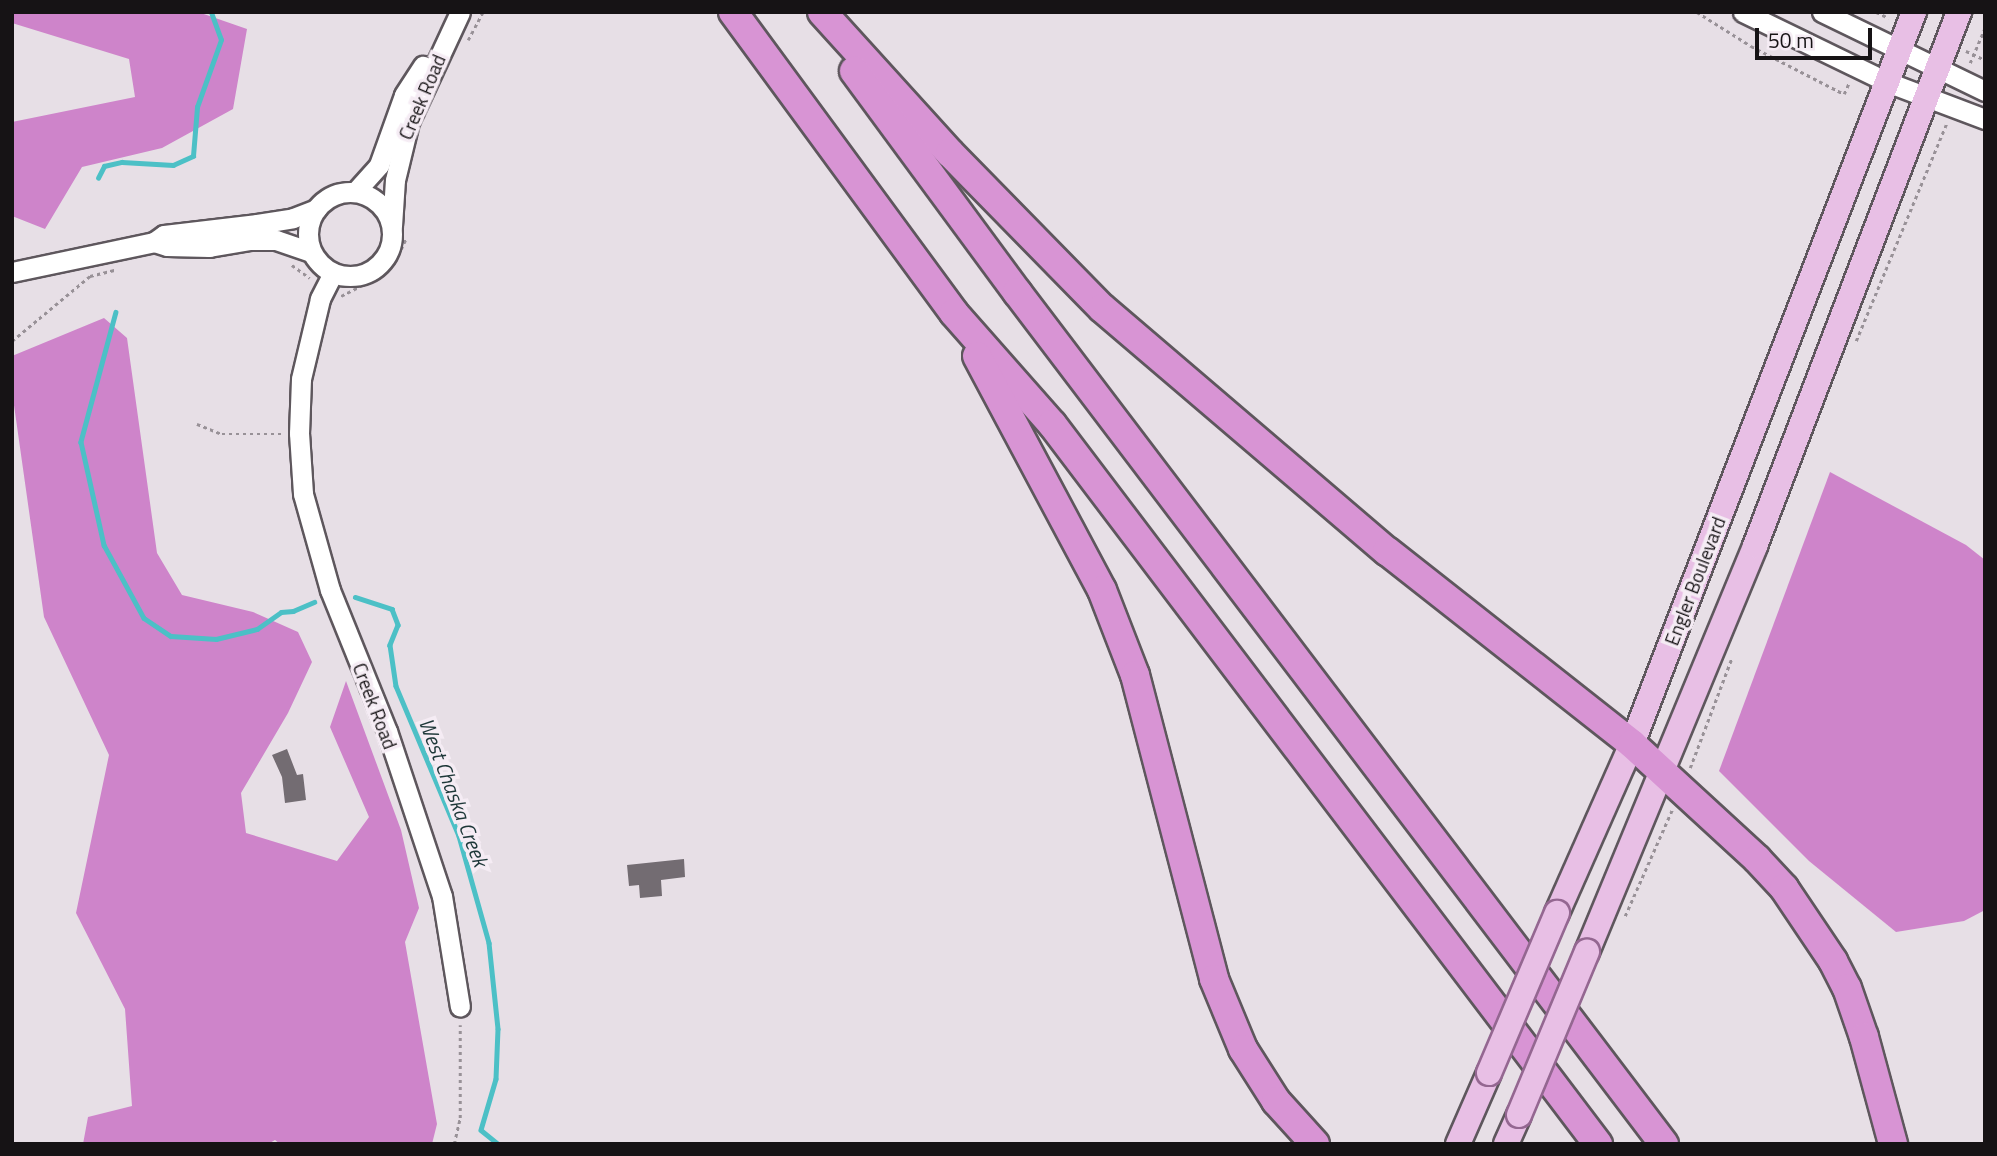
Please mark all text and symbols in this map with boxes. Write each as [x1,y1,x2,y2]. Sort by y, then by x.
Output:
scale bar [1759,14,1876,58]
text: 50 m [1768,24,1814,56]
street label: Creek Road [394,51,450,143]
street label: Engler Boulevard [1660,514,1730,648]
street label: Creek Road [348,660,402,752]
water label: West Chaska Creek [414,714,494,870]

